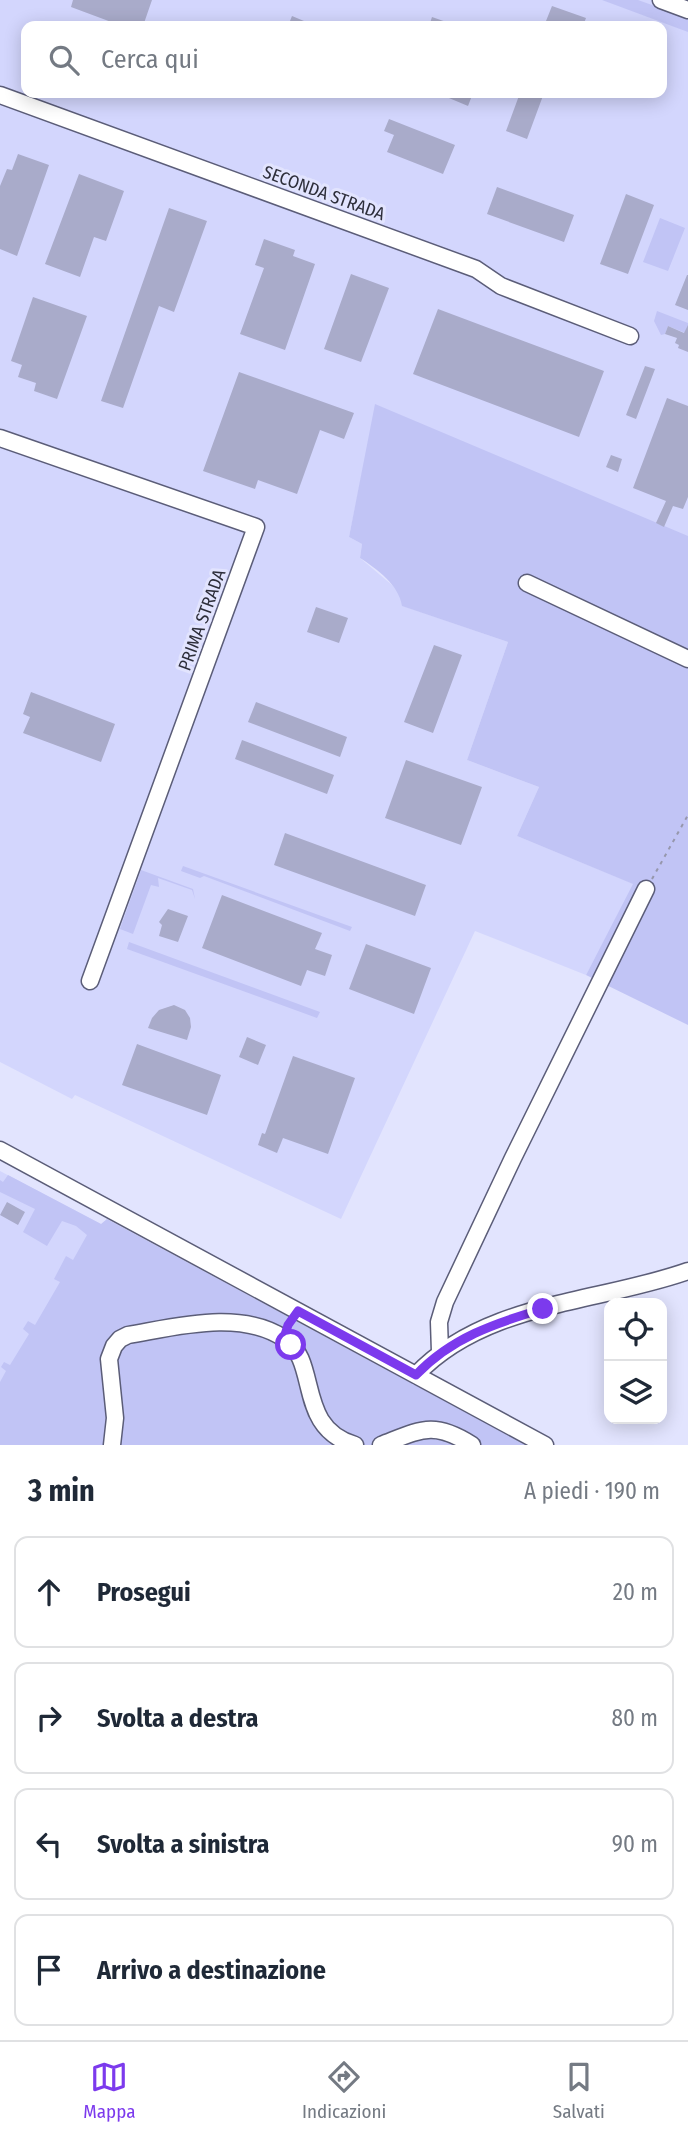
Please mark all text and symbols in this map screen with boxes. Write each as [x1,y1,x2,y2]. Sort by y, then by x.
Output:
search box [21,21,667,98]
icon: search [45,41,83,79]
text: Cerca qui [101,44,199,75]
street label: SECONDA STRADA [260,161,388,225]
street label: PRIMA STRADA [173,566,231,674]
route end [527,1293,558,1324]
map controls [604,1298,667,1424]
button: locate [604,1298,667,1361]
route start [275,1329,306,1360]
button: layers [604,1361,667,1424]
text: 3 min [28,1473,95,1509]
text: A piedi · 190 m [524,1477,660,1505]
icon: ahead [30,1573,68,1611]
text: Prosegui [97,1577,191,1608]
text: 20 m [613,1578,658,1606]
icon: right [30,1699,68,1737]
text: Svolta a destra [97,1703,258,1734]
text: 80 m [611,1704,658,1732]
icon: left [30,1825,68,1863]
text: Svolta a sinistra [97,1829,269,1860]
text: 90 m [612,1830,658,1858]
icon: arrive [30,1951,68,1989]
text: Arrivo a destinazione [97,1955,326,1986]
tab: Mappa [83,2058,135,2123]
tab: Indicazioni [302,2058,386,2123]
tab: Salvati [553,2058,605,2123]

